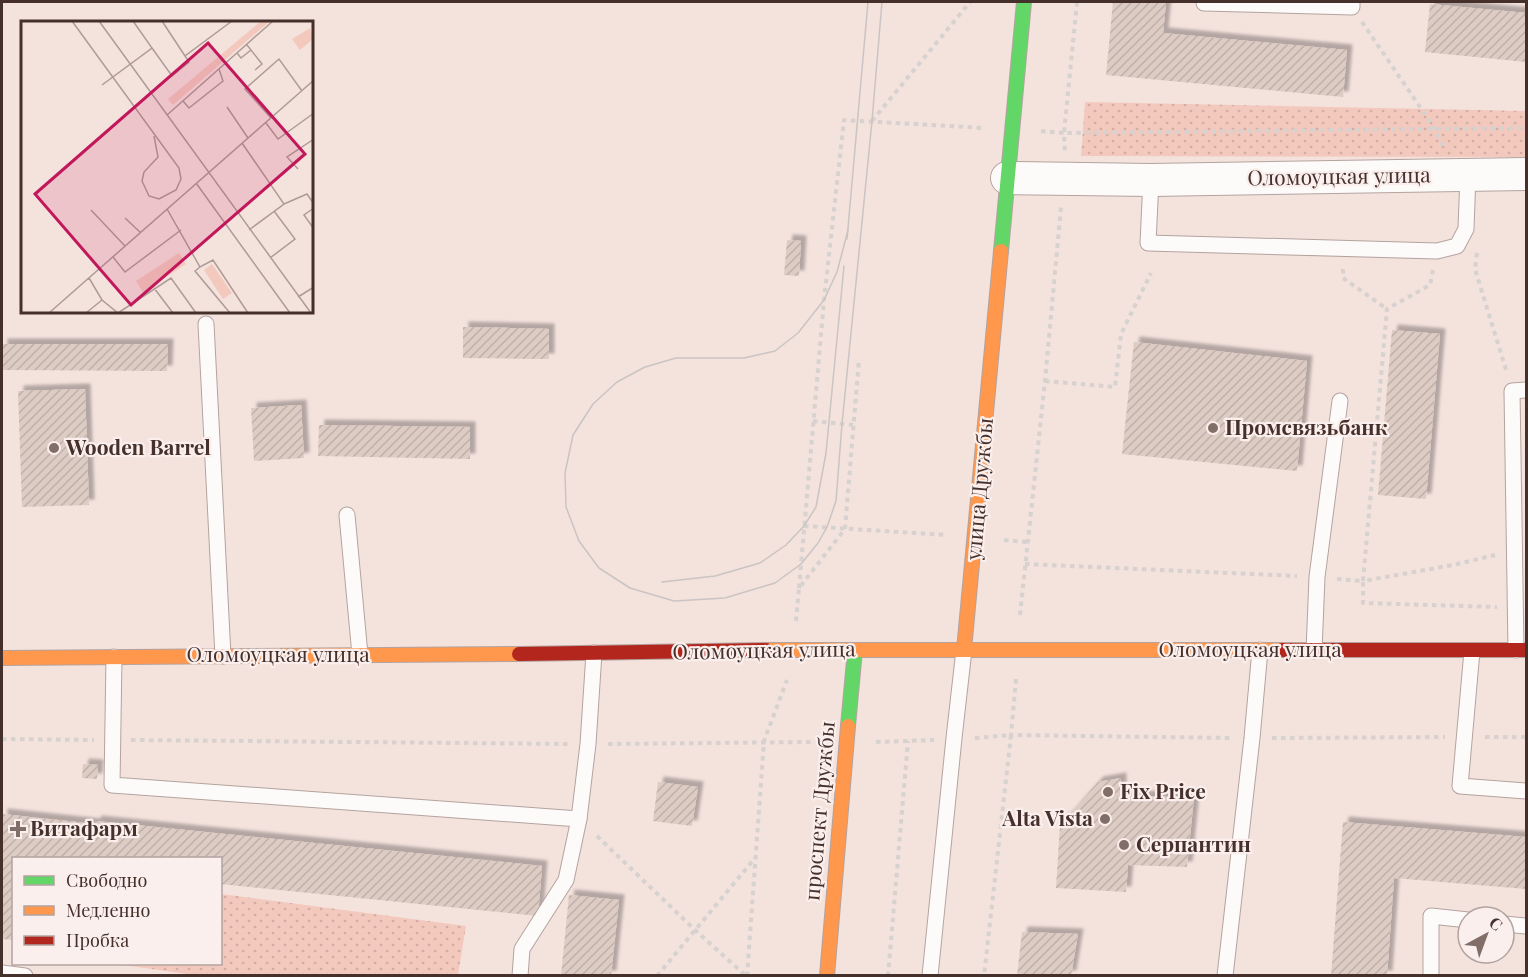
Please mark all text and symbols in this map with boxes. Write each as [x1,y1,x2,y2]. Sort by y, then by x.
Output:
inset map [21,21,314,314]
street label: Оломоуцкая улица [1247,159,1431,191]
place label: Промсвязьбанк [1225,412,1388,440]
street label: улица Дружбы [958,416,998,562]
marker: Промсвязьбанк [1206,421,1220,435]
place label: Wooden Barrel [65,432,211,460]
marker: Wooden Barrel [47,441,61,455]
street label: Оломоуцкая улица [672,633,856,665]
street label: Оломоуцкая улица [1158,634,1342,662]
street label: Оломоуцкая улица [186,639,370,667]
street label: проспект Дружбы [796,720,840,902]
place label: Fix Price [1120,776,1206,804]
marker: Fix Price [1101,785,1115,799]
place label: Alta Vista [1001,803,1093,831]
marker: Alta Vista [1098,812,1112,826]
place label: Витафарм [30,813,138,841]
marker: Витафарм [11,822,25,836]
place label: Серпантин [1136,829,1251,857]
marker: Серпантин [1117,838,1131,852]
legend [12,857,222,965]
text: Свободно [66,868,147,892]
text: Медленно [66,898,151,922]
north arrow [1456,905,1516,965]
text: С [1485,912,1507,935]
text: Пробка [66,928,129,952]

